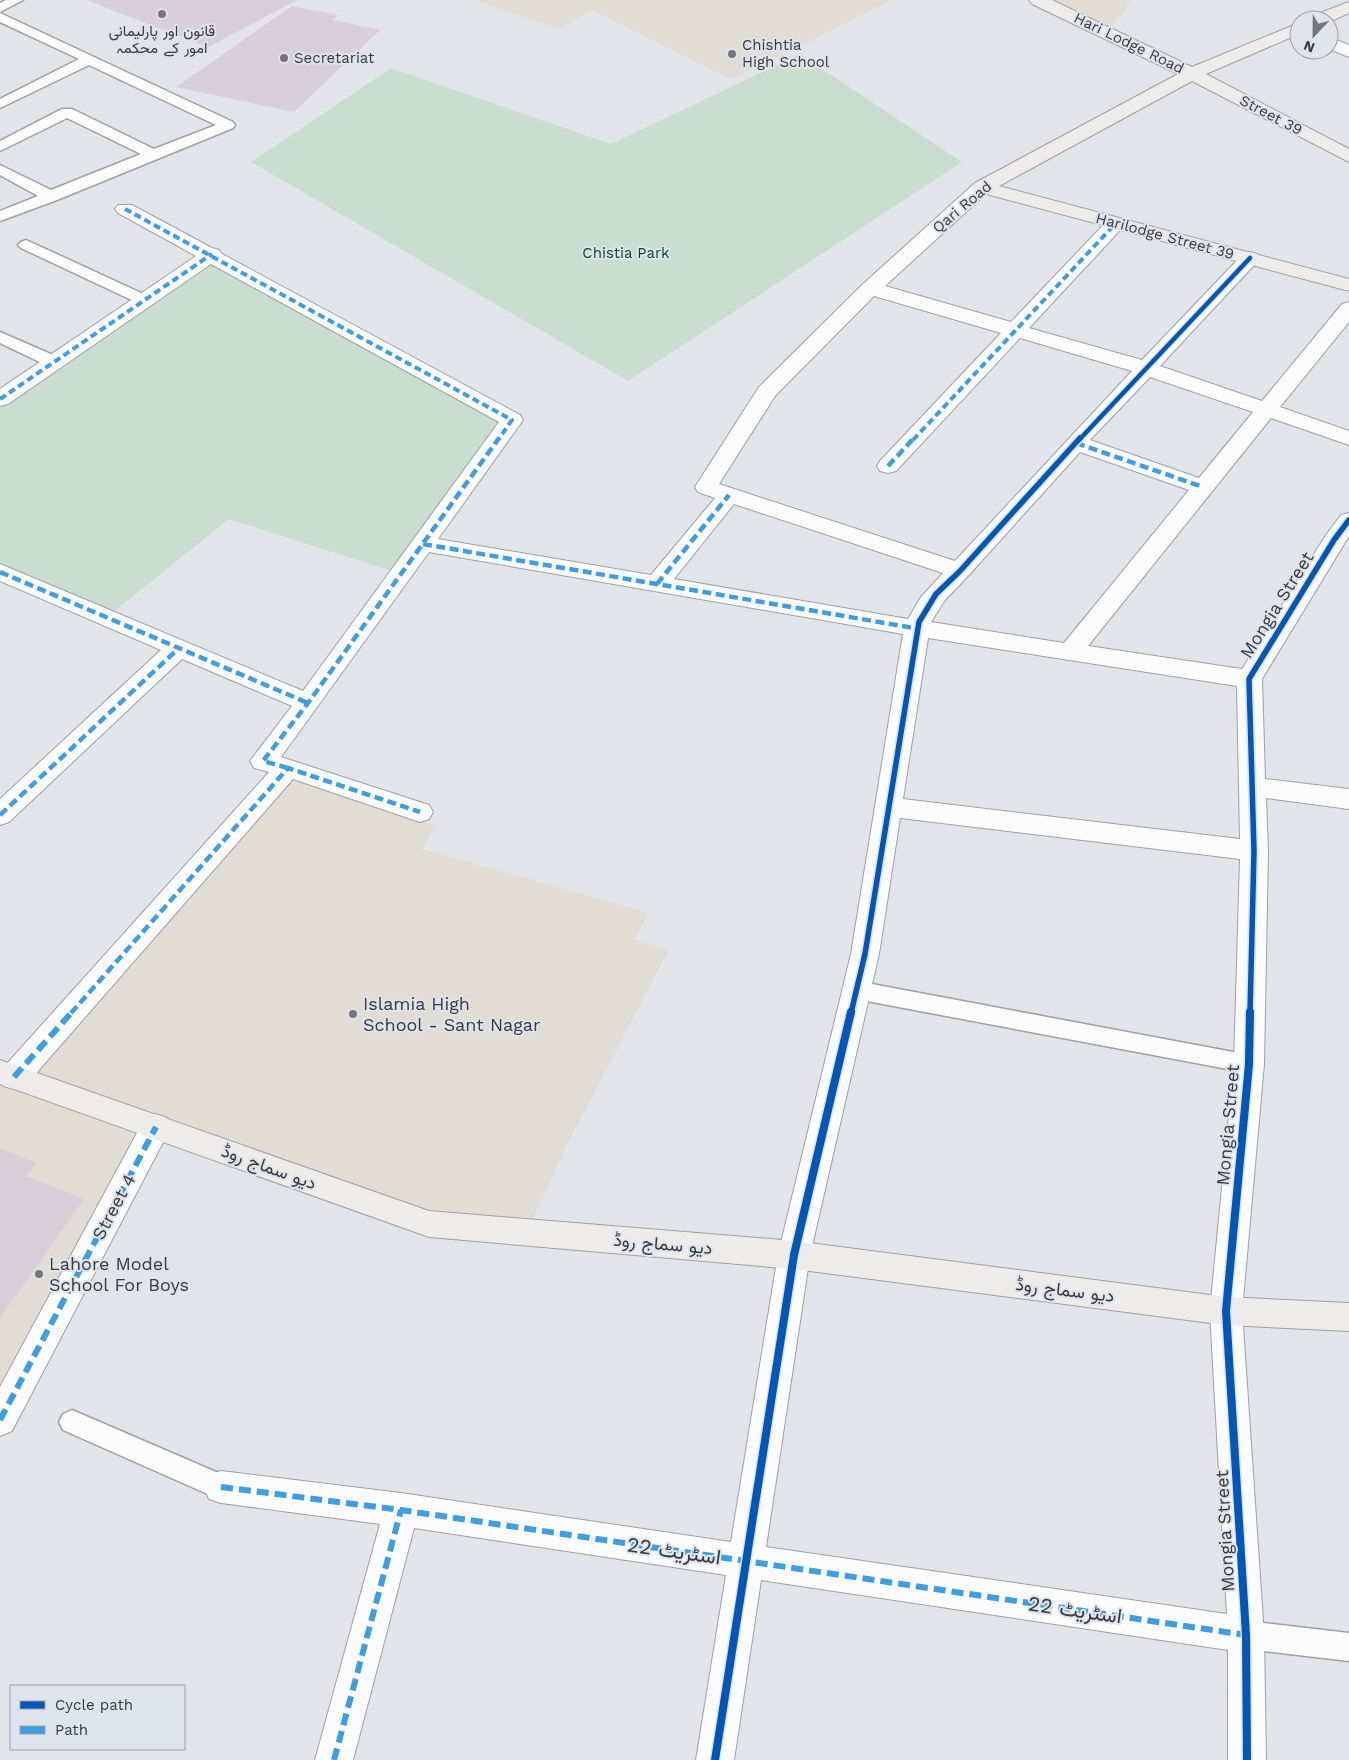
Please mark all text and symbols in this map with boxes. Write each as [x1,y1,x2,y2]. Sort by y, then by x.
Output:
marker: قانون اور پارلیمانی امور کے محکمہ [156,8,168,20]
street label: Hari Lodge Road [1071,9,1187,77]
north arrow [1289,10,1339,60]
place label: قانون اور پارلیمانی امور کے محکمہ [109,22,215,57]
place label: Chishtia High School [742,36,830,71]
text: N [1301,38,1317,56]
marker: Chishtia High School [726,48,738,60]
place label: Secretariat [294,49,375,67]
marker: Secretariat [278,52,290,64]
street label: Street 39 [1237,91,1305,139]
street label: Qari Road [929,177,995,237]
street label: Harilodge Street 39 [1094,209,1236,263]
park label: Chistia Park [582,244,670,262]
street label: Mongia Street [1235,547,1318,662]
place label: Islamia High School - Sant Nagar [363,993,540,1035]
marker: Islamia High School - Sant Nagar [347,1008,359,1020]
street label: Mongia Street [1212,1063,1243,1186]
street label: دیو سماج روڈ [218,1140,319,1195]
street label: Street 4 [88,1170,140,1243]
street label: دیو سماج روڈ [613,1229,713,1260]
place label: Lahore Model School For Boys [49,1253,189,1295]
marker: Lahore Model School For Boys [33,1268,45,1280]
street label: دیو سماج روڈ [1014,1273,1116,1308]
street label: Mongia Street [1211,1469,1238,1592]
street label: اسٹریٹ 22 [625,1532,723,1570]
street label: اسٹریٹ 22 [1026,1591,1124,1629]
legend [10,1685,185,1750]
text: Cycle path [55,1696,133,1714]
text: Path [55,1721,88,1739]

